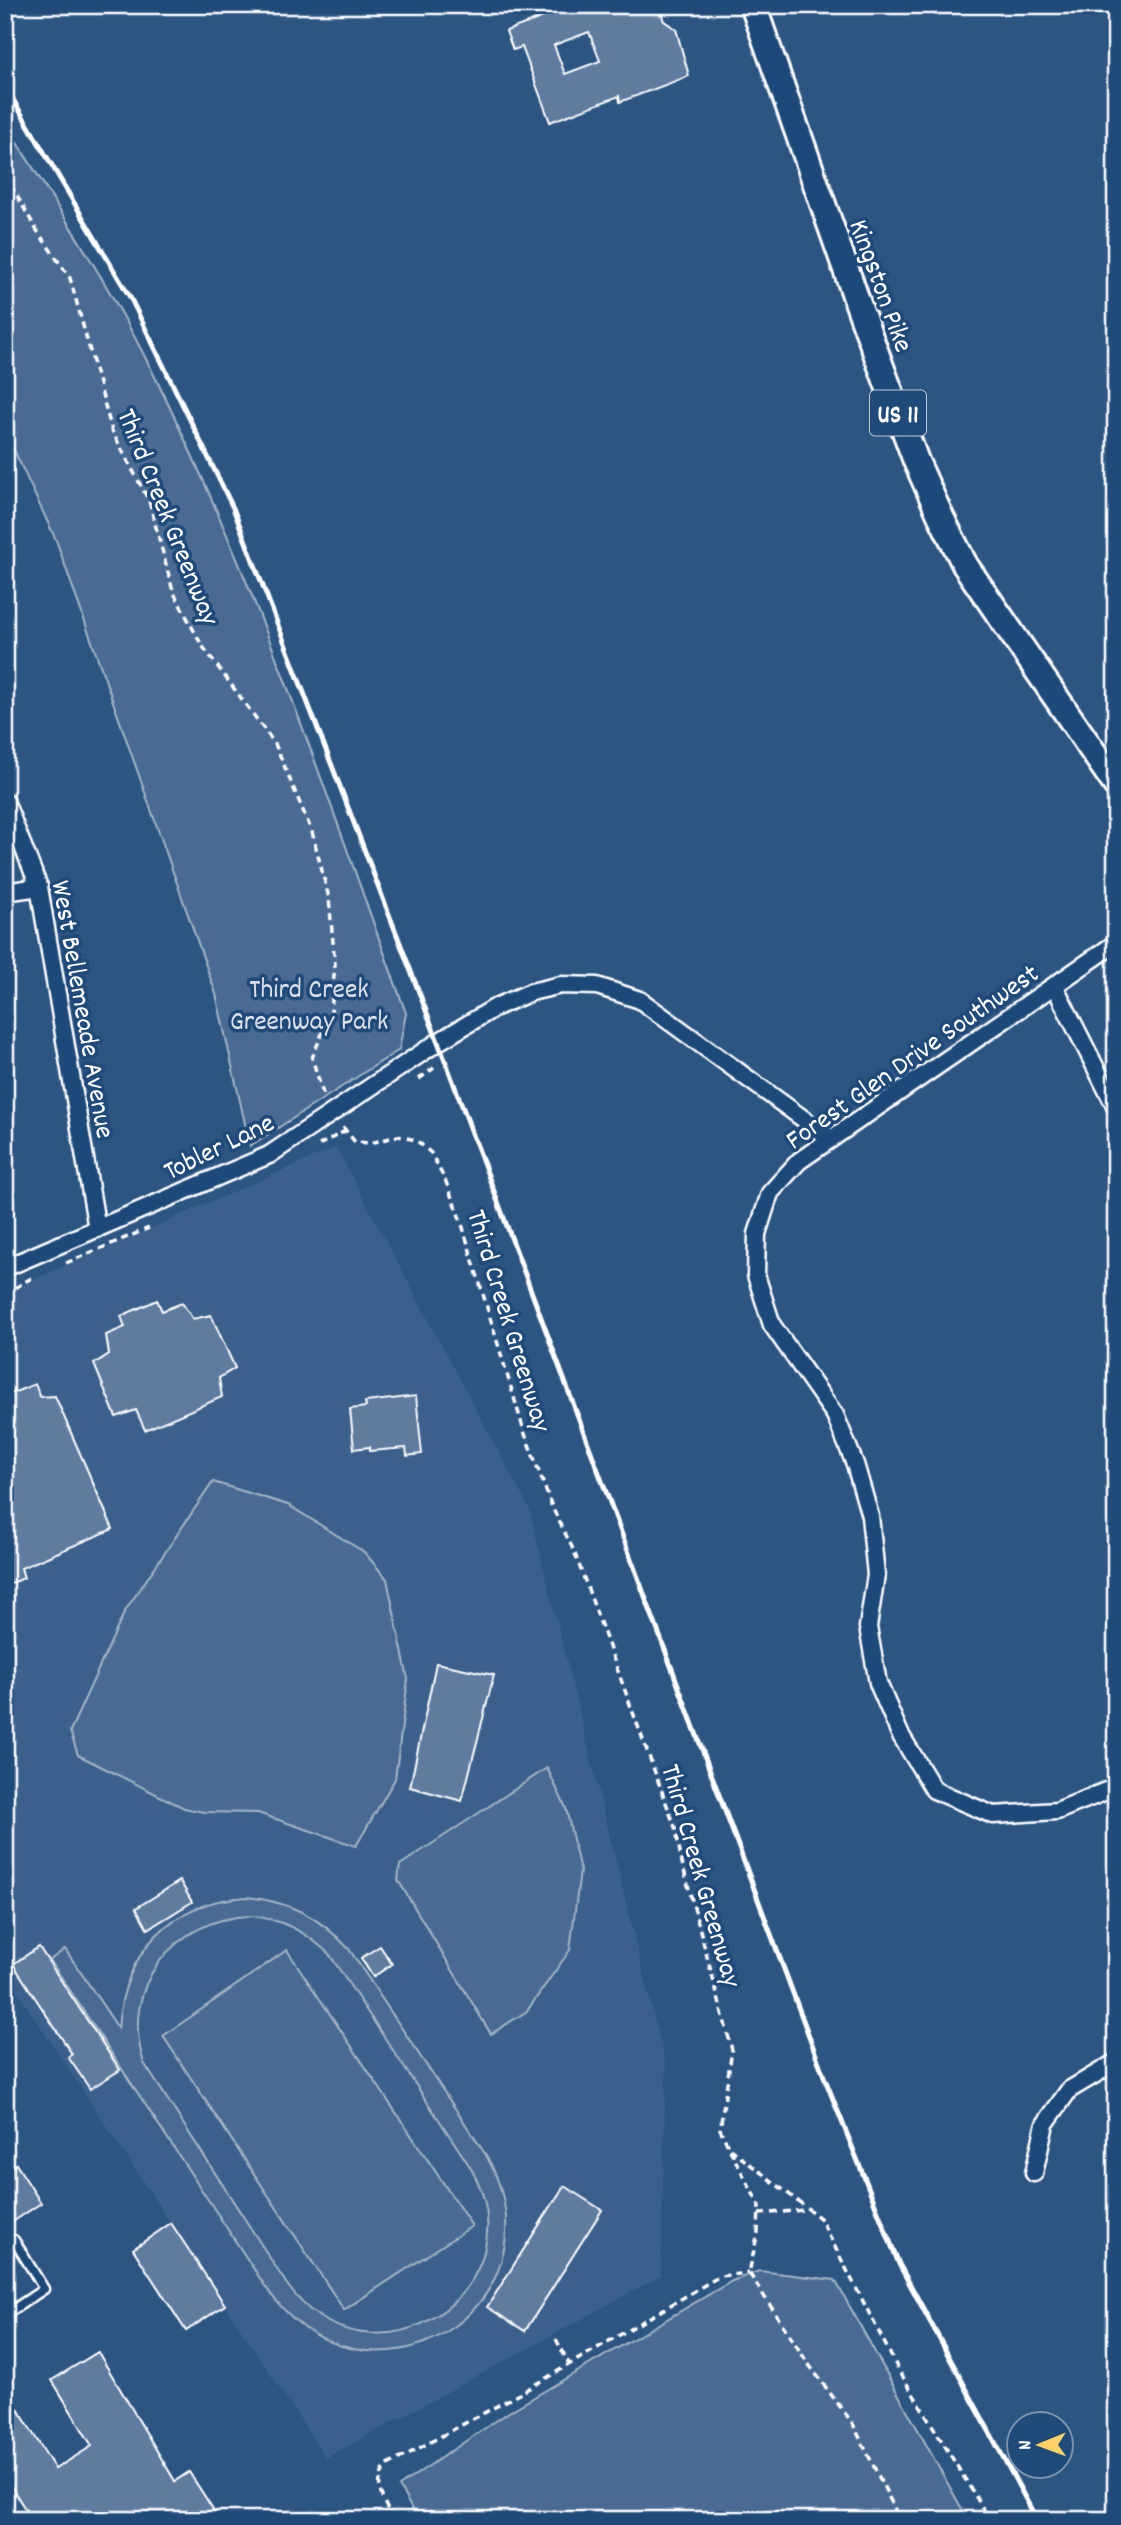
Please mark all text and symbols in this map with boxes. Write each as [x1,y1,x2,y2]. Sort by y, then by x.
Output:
street label: Kingston Pike [836,215,921,359]
road number: US 11 [870,390,926,436]
street label: Third Creek Greenway [104,404,227,633]
street label: West Bellemeade Avenue [38,878,122,1142]
street label: Forest Glen Drive Southwest [779,956,1049,1162]
park label: Third Creek Greenway Park [230,972,388,1044]
street label: Tobler Lane [158,1105,282,1194]
street label: Third Creek Greenway [453,1205,559,1438]
street label: Third Creek Greenway [647,1760,749,1993]
north arrow [1006,2410,1076,2480]
text: N [1013,2440,1040,2450]

